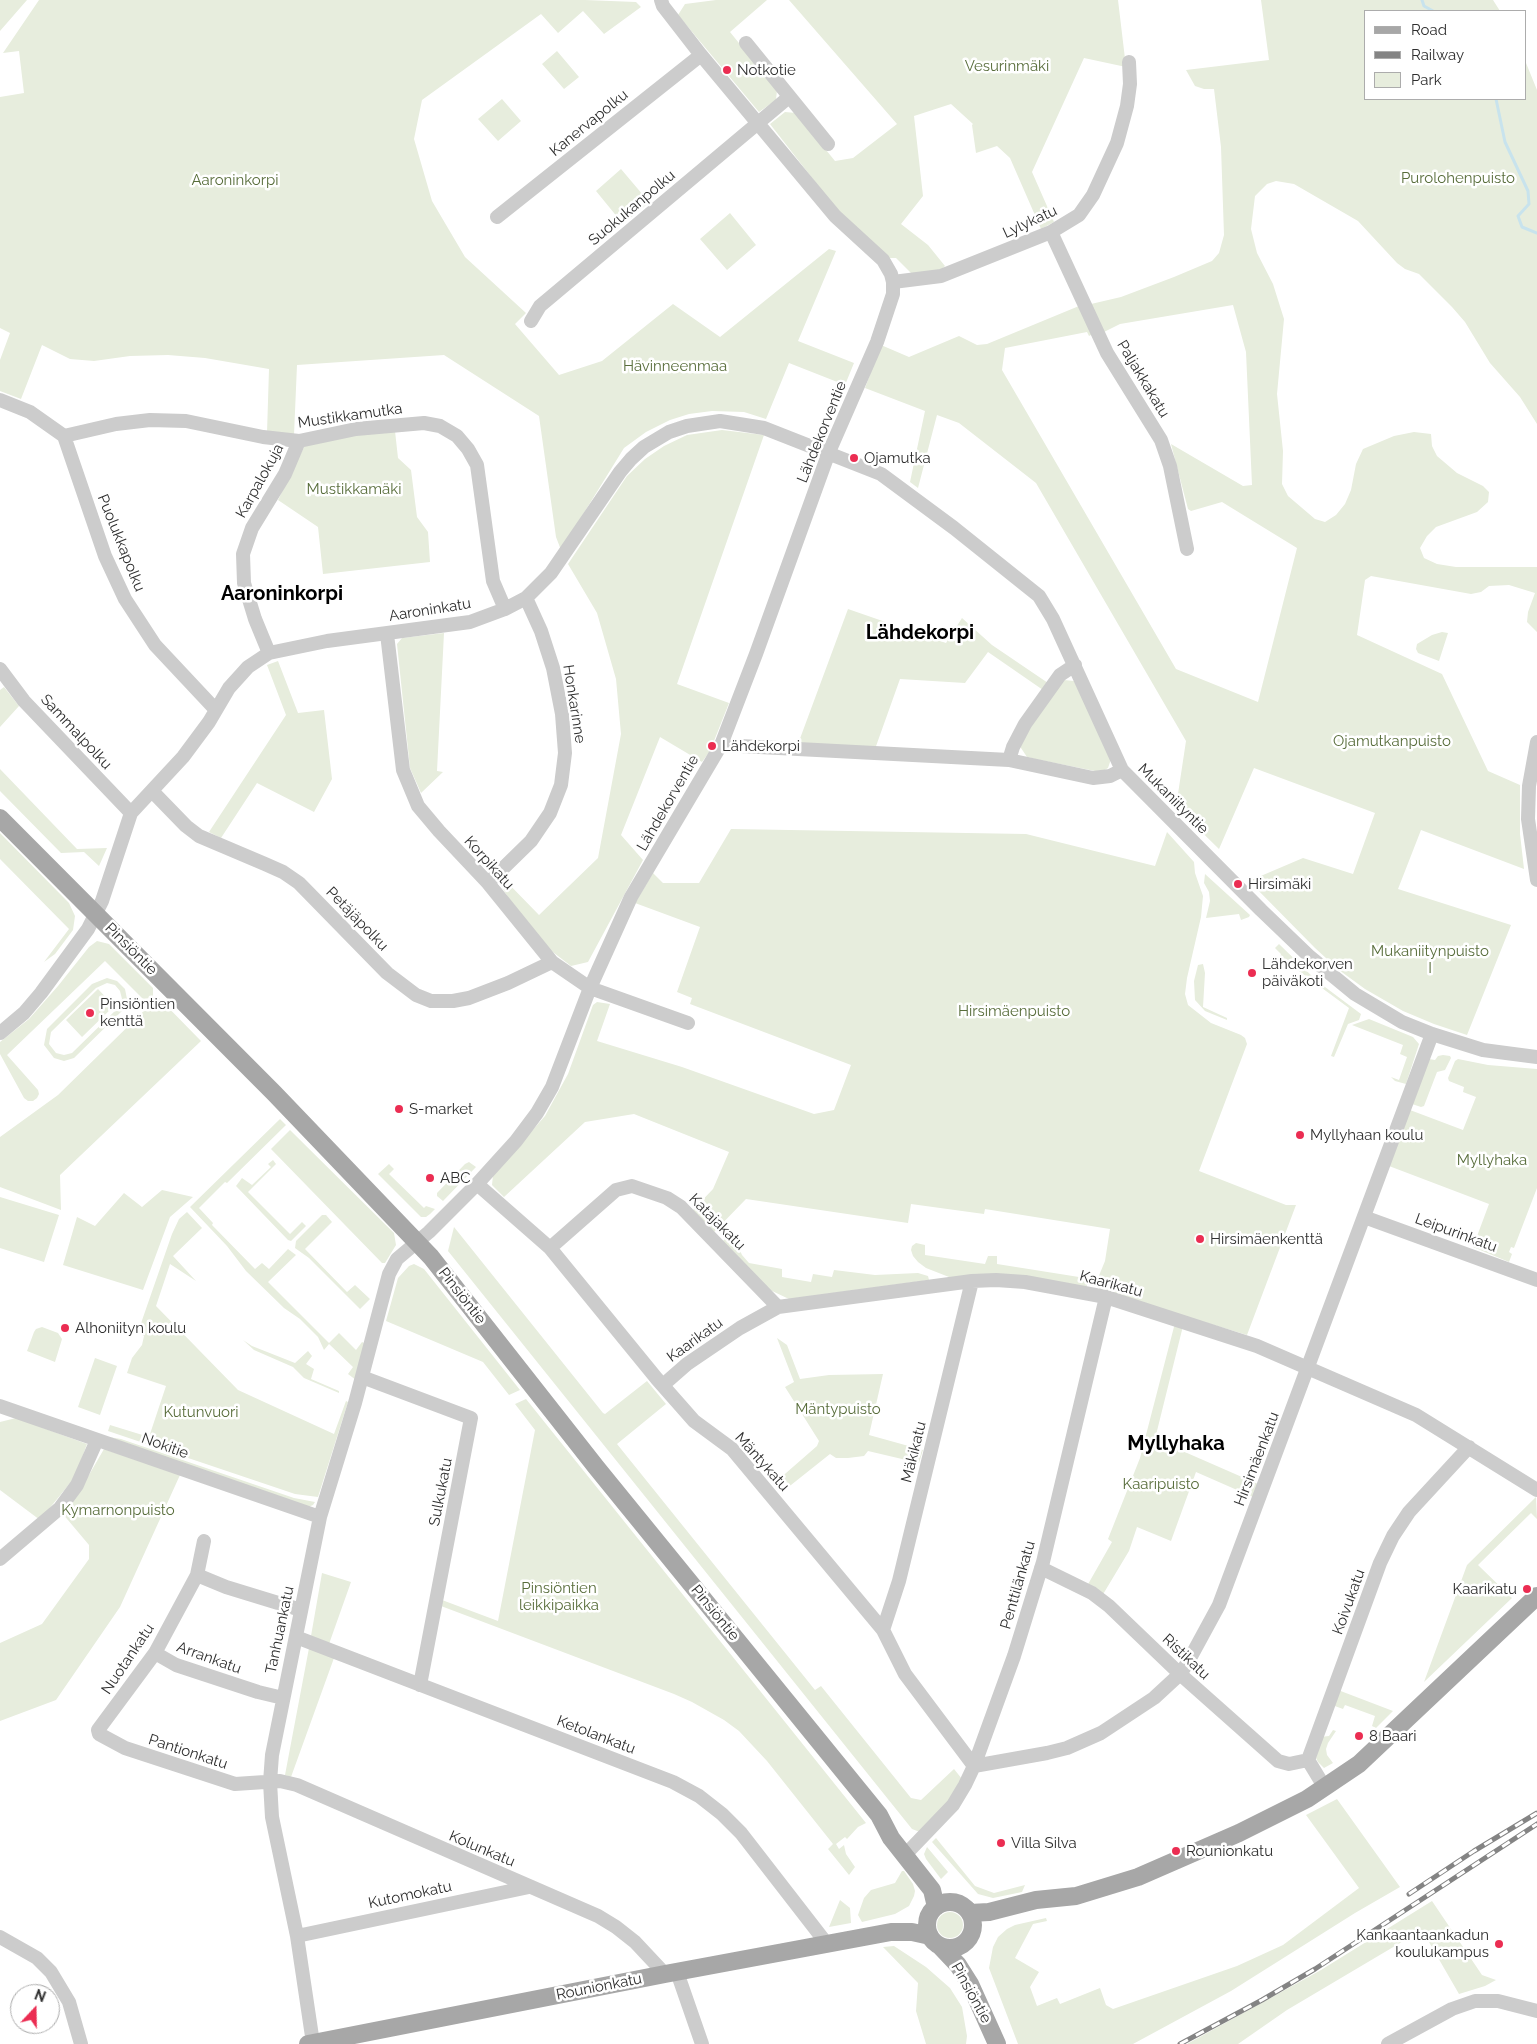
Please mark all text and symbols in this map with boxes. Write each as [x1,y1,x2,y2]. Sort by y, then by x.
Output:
legend [1364,10,1527,100]
text: Road [1411,21,1447,39]
text: Railway [1411,46,1464,64]
park label: Vesurinmäki [965,57,1049,75]
place label: Notkotie [737,61,796,79]
marker: Notkotie [721,64,733,76]
text: Park [1411,71,1442,89]
street label: Kanervapolku [546,86,632,160]
street label: Suokukanpolku [585,166,679,250]
park label: Purolohenpuisto [1401,169,1515,187]
park label: Aaroninkorpi [191,171,279,189]
street label: Lylykatu [1000,202,1060,242]
street label: Paljakkakatu [1113,337,1173,421]
park label: Hävinneenmaa [623,357,727,375]
street label: Lähdekorventie [793,379,851,485]
street label: Mustikkamutka [297,400,403,432]
street label: Karpalokuja [232,441,288,521]
place label: Ojamutka [864,449,931,467]
marker: Ojamutka [848,452,860,464]
park label: Mustikkamäki [307,480,401,498]
street label: Puolukkapolku [93,492,149,594]
district label: Aaroninkorpi [221,582,343,606]
street label: Aaroninkatu [388,595,472,625]
district label: Lähdekorpi [866,621,974,645]
street label: Honkarinne [559,663,589,745]
street label: Sammalpolku [37,691,115,773]
park label: Ojamutkanpuisto [1333,732,1451,750]
place label: Lähdekorpi [722,737,800,755]
marker: Lähdekorpi [706,740,718,752]
street label: Lähdekorventie [633,752,703,854]
street label: Mukaniityntie [1134,760,1212,838]
street label: Korpikatu [460,833,518,893]
place label: Hirsimäki [1248,875,1311,893]
marker: Hirsimäki [1232,878,1244,890]
street label: Petäjäpolku [322,883,392,955]
street label: Pinsiöntie [101,919,161,979]
park label: Mukaniitynpuisto I [1371,942,1489,977]
place label: Lähdekorven päiväkoti [1262,955,1353,990]
marker: Lähdekorven päiväkoti [1246,967,1258,979]
place label: Pinsiöntien kenttä [100,995,175,1030]
park label: Hirsimäenpuisto [958,1002,1070,1020]
marker: Pinsiöntien kenttä [84,1007,96,1019]
place label: S-market [409,1100,473,1118]
marker: S-market [393,1103,405,1115]
place label: Myllyhaan koulu [1310,1126,1423,1144]
marker: Myllyhaan koulu [1294,1129,1306,1141]
park label: Myllyhaka [1457,1151,1527,1169]
place label: ABC [440,1169,470,1187]
marker: ABC [424,1172,436,1184]
street label: Katajakatu [685,1190,749,1254]
street label: Leipurinkatu [1412,1210,1500,1256]
place label: Hirsimäenkenttä [1210,1230,1323,1248]
marker: Hirsimäenkenttä [1194,1233,1206,1245]
street label: Pinsiöntie [434,1264,490,1328]
street label: Kaarikatu [1078,1267,1144,1301]
street label: Kaarikatu [664,1314,726,1366]
place label: Alhoniityn koulu [75,1319,186,1337]
marker: Alhoniityn koulu [59,1322,71,1334]
park label: Mäntypuisto [795,1400,881,1418]
park label: Kutunvuori [163,1403,239,1421]
street label: Hirsimäenkatu [1231,1409,1283,1509]
street label: Mäkikatu [898,1420,930,1484]
street label: Nokitie [139,1429,191,1463]
street label: Mäntykatu [731,1429,793,1495]
district label: Myllyhaka [1127,1432,1225,1456]
street label: Sulkukatu [426,1456,456,1528]
park label: Kaaripuisto [1122,1475,1200,1493]
park label: Kymarnonpuisto [61,1501,175,1519]
street label: Penttilänkatu [997,1539,1039,1631]
street label: Koivukatu [1329,1567,1369,1637]
park label: Pinsiöntien leikkipaikka [519,1579,599,1614]
place label: Kaarikatu [1453,1580,1517,1598]
street label: Pinsiöntie [687,1581,743,1645]
marker: Kaarikatu [1521,1583,1533,1595]
street label: Tanhuankatu [262,1585,298,1675]
street label: Nuotankatu [98,1620,158,1698]
street label: Ristikatu [1158,1630,1214,1684]
street label: Arrankatu [174,1638,244,1678]
street label: Ketolankatu [554,1712,638,1758]
place label: 8 Baari [1369,1727,1417,1745]
marker: 8 Baari [1353,1730,1365,1742]
street label: Pantionkatu [146,1731,230,1773]
street label: Kolunkatu [446,1827,518,1871]
place label: Villa Silva [1011,1834,1077,1852]
marker: Villa Silva [995,1837,1007,1849]
place label: Rounionkatu [1186,1842,1273,1860]
marker: Rounionkatu [1170,1845,1182,1857]
street label: Kutomokatu [367,1877,453,1913]
place label: Kankaantaankadun koulukampus [1356,1926,1489,1961]
marker: Kankaantaankadun koulukampus [1493,1938,1505,1950]
street label: Pinsiöntie [947,1960,995,2026]
street label: Rounionkatu [555,1970,643,2004]
north arrow [10,1984,60,2034]
text: N [32,1987,48,2005]

